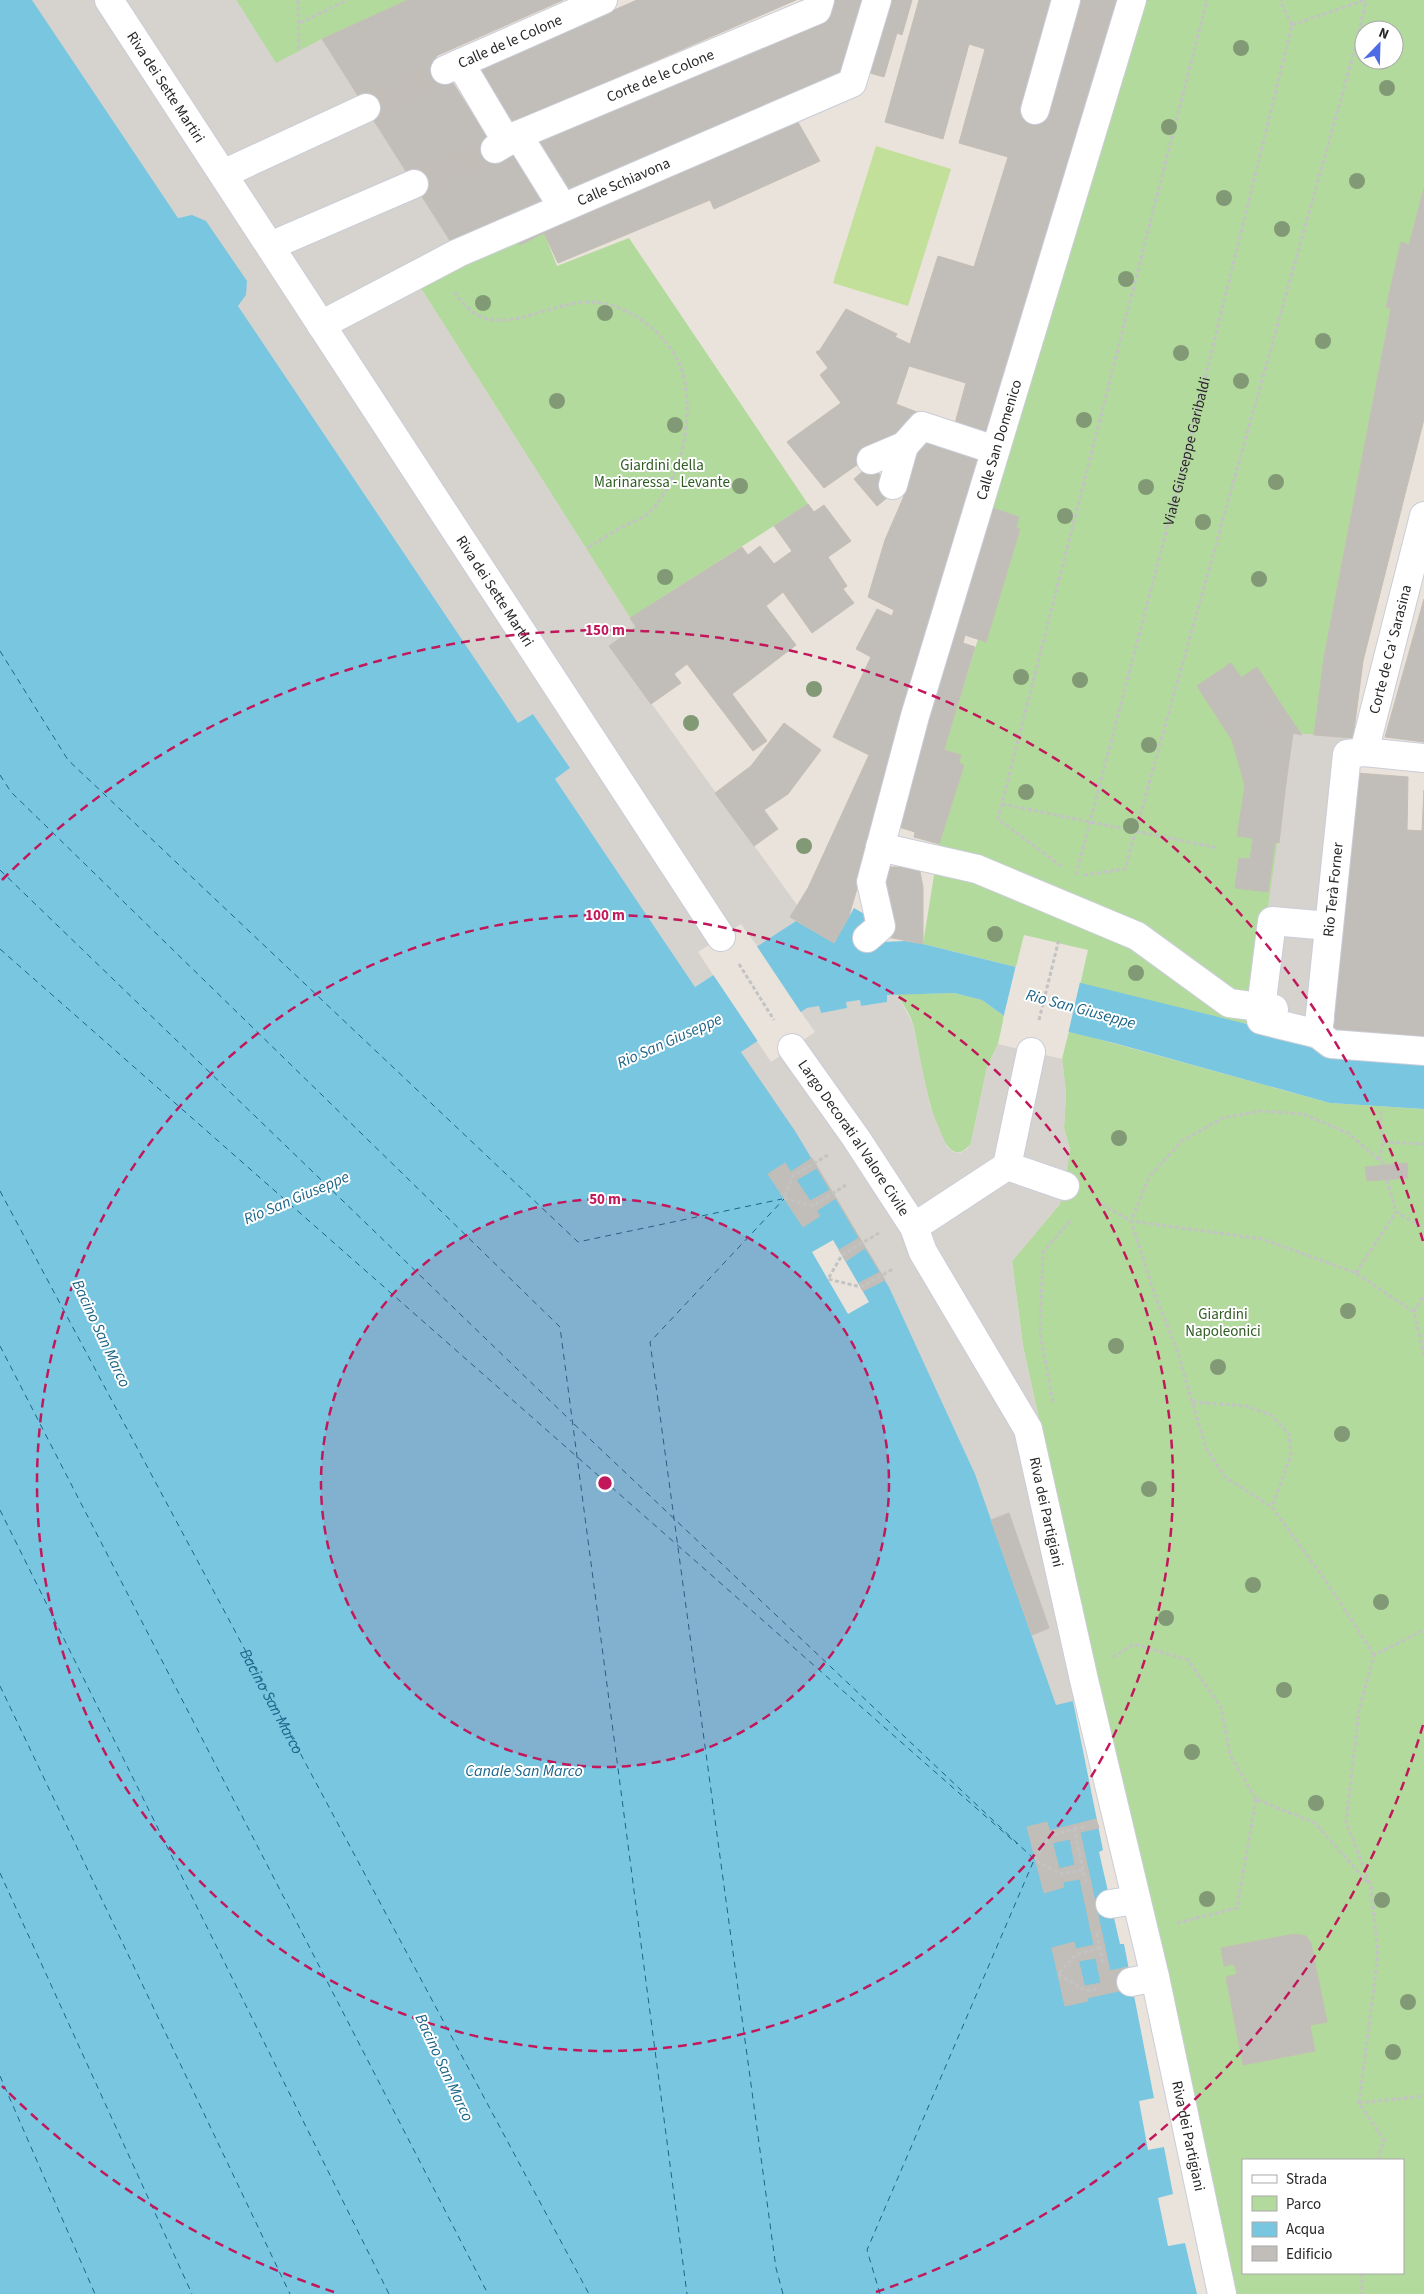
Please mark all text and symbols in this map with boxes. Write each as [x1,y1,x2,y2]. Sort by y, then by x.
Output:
street label: Calle de le Colone [455,9,565,74]
north arrow [1354,20,1404,70]
text: N [1375,23,1392,45]
street label: Riva dei Sette Martiri [121,28,209,147]
street label: Corte de le Colone [603,44,717,108]
street label: Calle Schiavona [574,153,673,211]
street label: Viale Giuseppe Garibaldi [1158,375,1216,528]
street label: Calle San Domenico [971,377,1027,503]
park label: Giardini della Marinaressa - Levante [594,455,730,493]
street label: Riva dei Sette Martiri [451,532,539,651]
street label: Corte de Ca' Sarasina [1364,582,1417,716]
text: 150 m [585,620,625,641]
street label: Rio Terà Forner [1318,840,1349,938]
text: 100 m [585,905,625,926]
water label: Rio San Giuseppe [1023,984,1138,1034]
water label: Rio San Giuseppe [613,1008,726,1074]
street label: Largo Decorati al Valore Civile [793,1056,914,1220]
water label: Rio San Giuseppe [240,1166,353,1230]
text: 50 m [589,1189,621,1210]
water label: Bacino San Marco [66,1276,136,1391]
park label: Giardini Napoleonici [1185,1304,1261,1342]
street label: Riva dei Partigiani [1024,1455,1068,1569]
centre of rings [596,1474,614,1492]
water label: Bacino San Marco [234,1645,309,1758]
water label: Canale San Marco [465,1760,583,1782]
water label: Bacino San Marco [409,2010,479,2125]
street label: Riva dei Partigiani [1166,2079,1210,2193]
legend [1242,2159,1404,2274]
text: Strada [1286,2169,1327,2190]
text: Parco [1286,2194,1321,2215]
text: Acqua [1286,2219,1325,2240]
text: Edificio [1286,2244,1333,2265]

